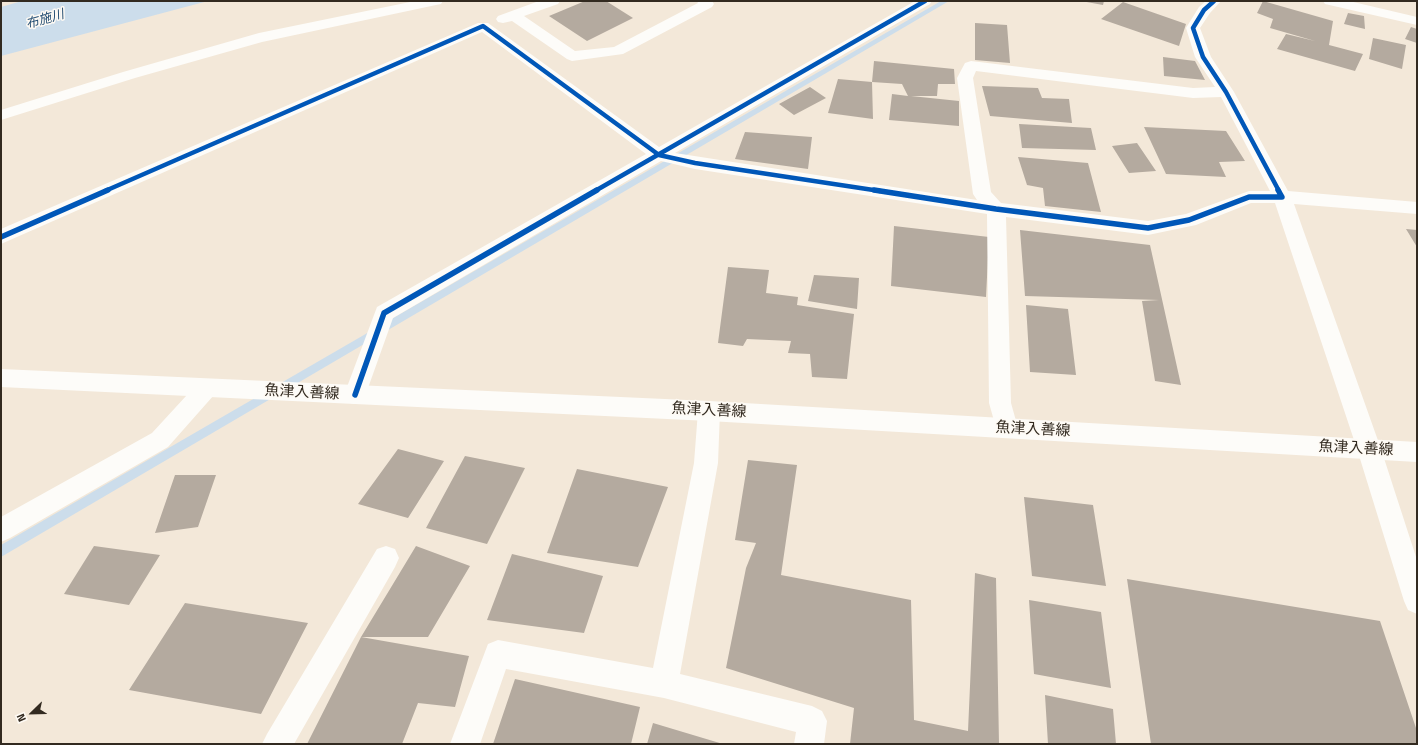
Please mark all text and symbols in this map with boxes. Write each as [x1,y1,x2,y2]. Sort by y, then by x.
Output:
water label: 布施川 [24,7,66,33]
street label: 魚津入善線 [264,382,340,404]
street label: 魚津入善線 [671,400,747,422]
street label: 魚津入善線 [995,419,1071,441]
street label: 魚津入善線 [1318,438,1394,460]
north arrow [12,693,52,733]
text: N [12,711,30,724]

